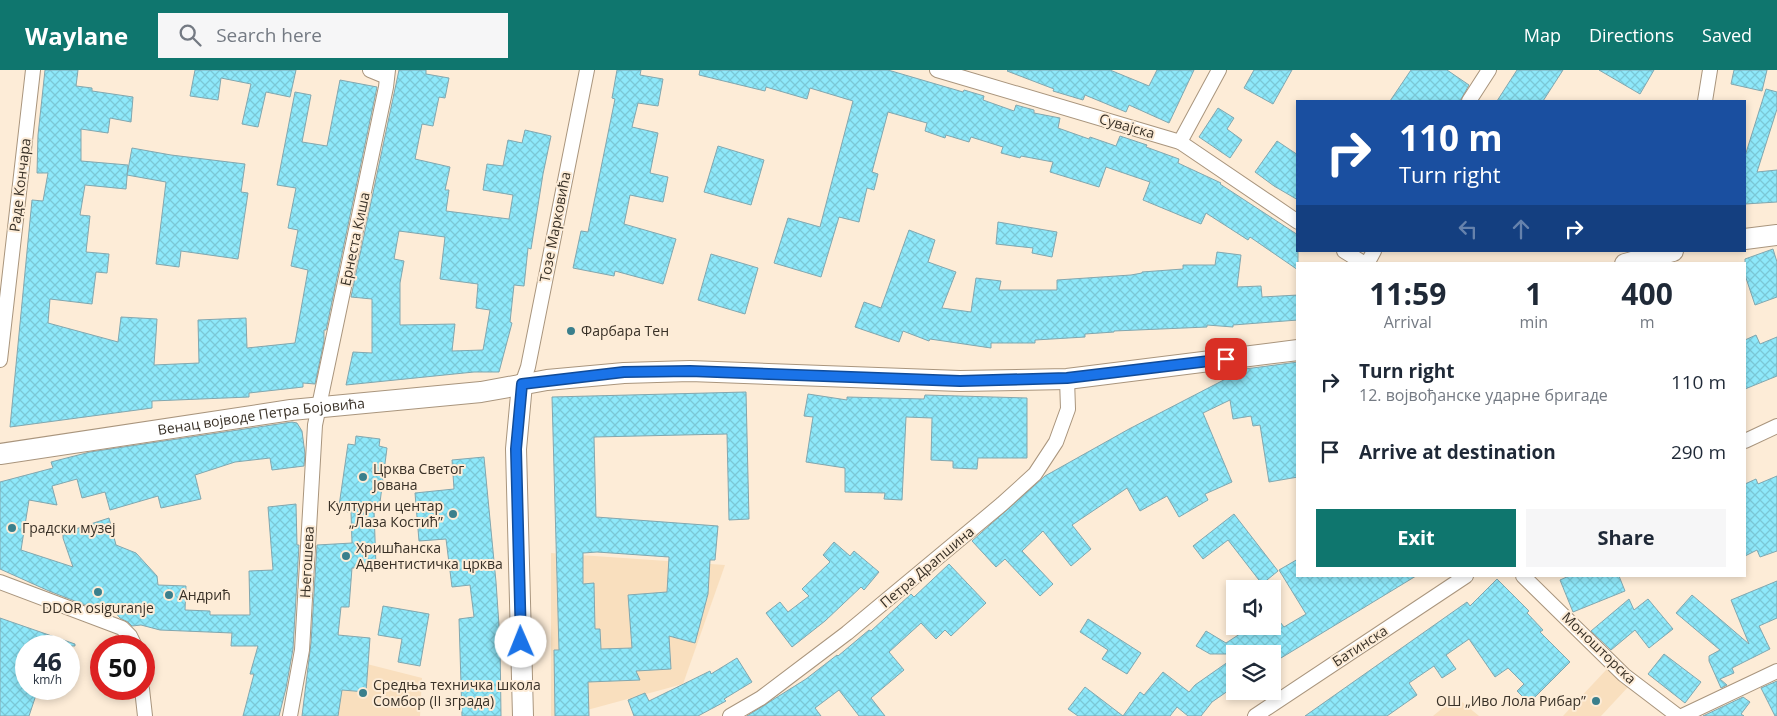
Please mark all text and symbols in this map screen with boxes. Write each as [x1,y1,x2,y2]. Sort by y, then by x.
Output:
search box [158,13,508,58]
text: Waylane [25,19,128,52]
icon: search [176,21,204,49]
text: Search here [216,22,322,48]
text: Map [1524,23,1561,47]
text: Directions [1589,23,1674,47]
text: Saved [1702,23,1752,47]
street label: Сувајска [1097,109,1157,142]
text: 110 m [1399,114,1503,161]
icon: right [1316,120,1381,185]
street label: Раде Кончара [4,137,35,233]
text: Turn right [1399,159,1501,189]
street label: Тозе Марковића [534,170,575,284]
street label: Ернеста Киша [335,190,374,288]
icon: left [1454,215,1482,243]
icon: ahead [1507,215,1535,243]
icon: right [1560,215,1588,243]
text: 11:59 [1369,273,1446,314]
text: 1 [1525,273,1542,314]
text: 400 [1621,273,1673,314]
text: Arrival [1384,311,1432,333]
text: min [1520,311,1548,333]
text: m [1640,311,1655,333]
place label: Фарбара Тен [581,321,669,340]
marker: Фарбара Тен [565,325,577,337]
pin [1205,338,1247,380]
icon: arrive [1212,345,1240,373]
text: Turn right [1359,358,1454,384]
icon: right [1316,368,1344,396]
text: 110 m [1671,369,1726,395]
text: 12. војвођанске ударне бригаде [1359,384,1608,406]
street label: Венац војводе Петра Бојовића [156,393,366,439]
icon: arrive [1316,438,1344,466]
text: Arrive at destination [1359,439,1556,465]
text: 290 m [1671,439,1726,465]
place label: Црква Светог Јована [371,459,464,494]
marker: Црква Светог Јована [357,471,369,483]
place label: Културни центар „Лаза Костић” [327,496,443,531]
marker: Културни центар „Лаза Костић” [447,508,459,520]
button: Exit [1316,509,1516,567]
button: Share [1526,509,1726,567]
place label: Градски музеј [22,518,116,537]
marker: Градски музеј [6,522,18,534]
street label: Петра Драпшина [876,522,978,612]
street label: Његошева [295,526,318,598]
place label: Хришћанска Адвентистичка црква [356,538,503,573]
marker: Хришћанска Адвентистичка црква [340,550,352,562]
map controls [1226,580,1281,700]
button: sound [1226,580,1281,635]
place label: Андрић [179,585,231,604]
marker: DDOR osiguranje [92,586,104,598]
marker: Андрић [163,589,175,601]
place label: DDOR osiguranje [42,598,154,617]
street label: Моношторска [1558,607,1640,688]
position arrow [494,615,546,667]
street label: Батинска [1328,621,1391,671]
speed limit sign: 50 [90,635,155,700]
text: 46 [33,644,62,678]
button: layers [1226,645,1281,700]
text: km/h [33,671,62,688]
place label: Средња техничка школа Сомбор (II зграда) [373,675,541,710]
marker: Средња техничка школа Сомбор (II зграда) [357,687,369,699]
place label: ОШ „Иво Лола Рибар” [1436,691,1586,710]
marker: ОШ „Иво Лола Рибар” [1590,695,1602,707]

